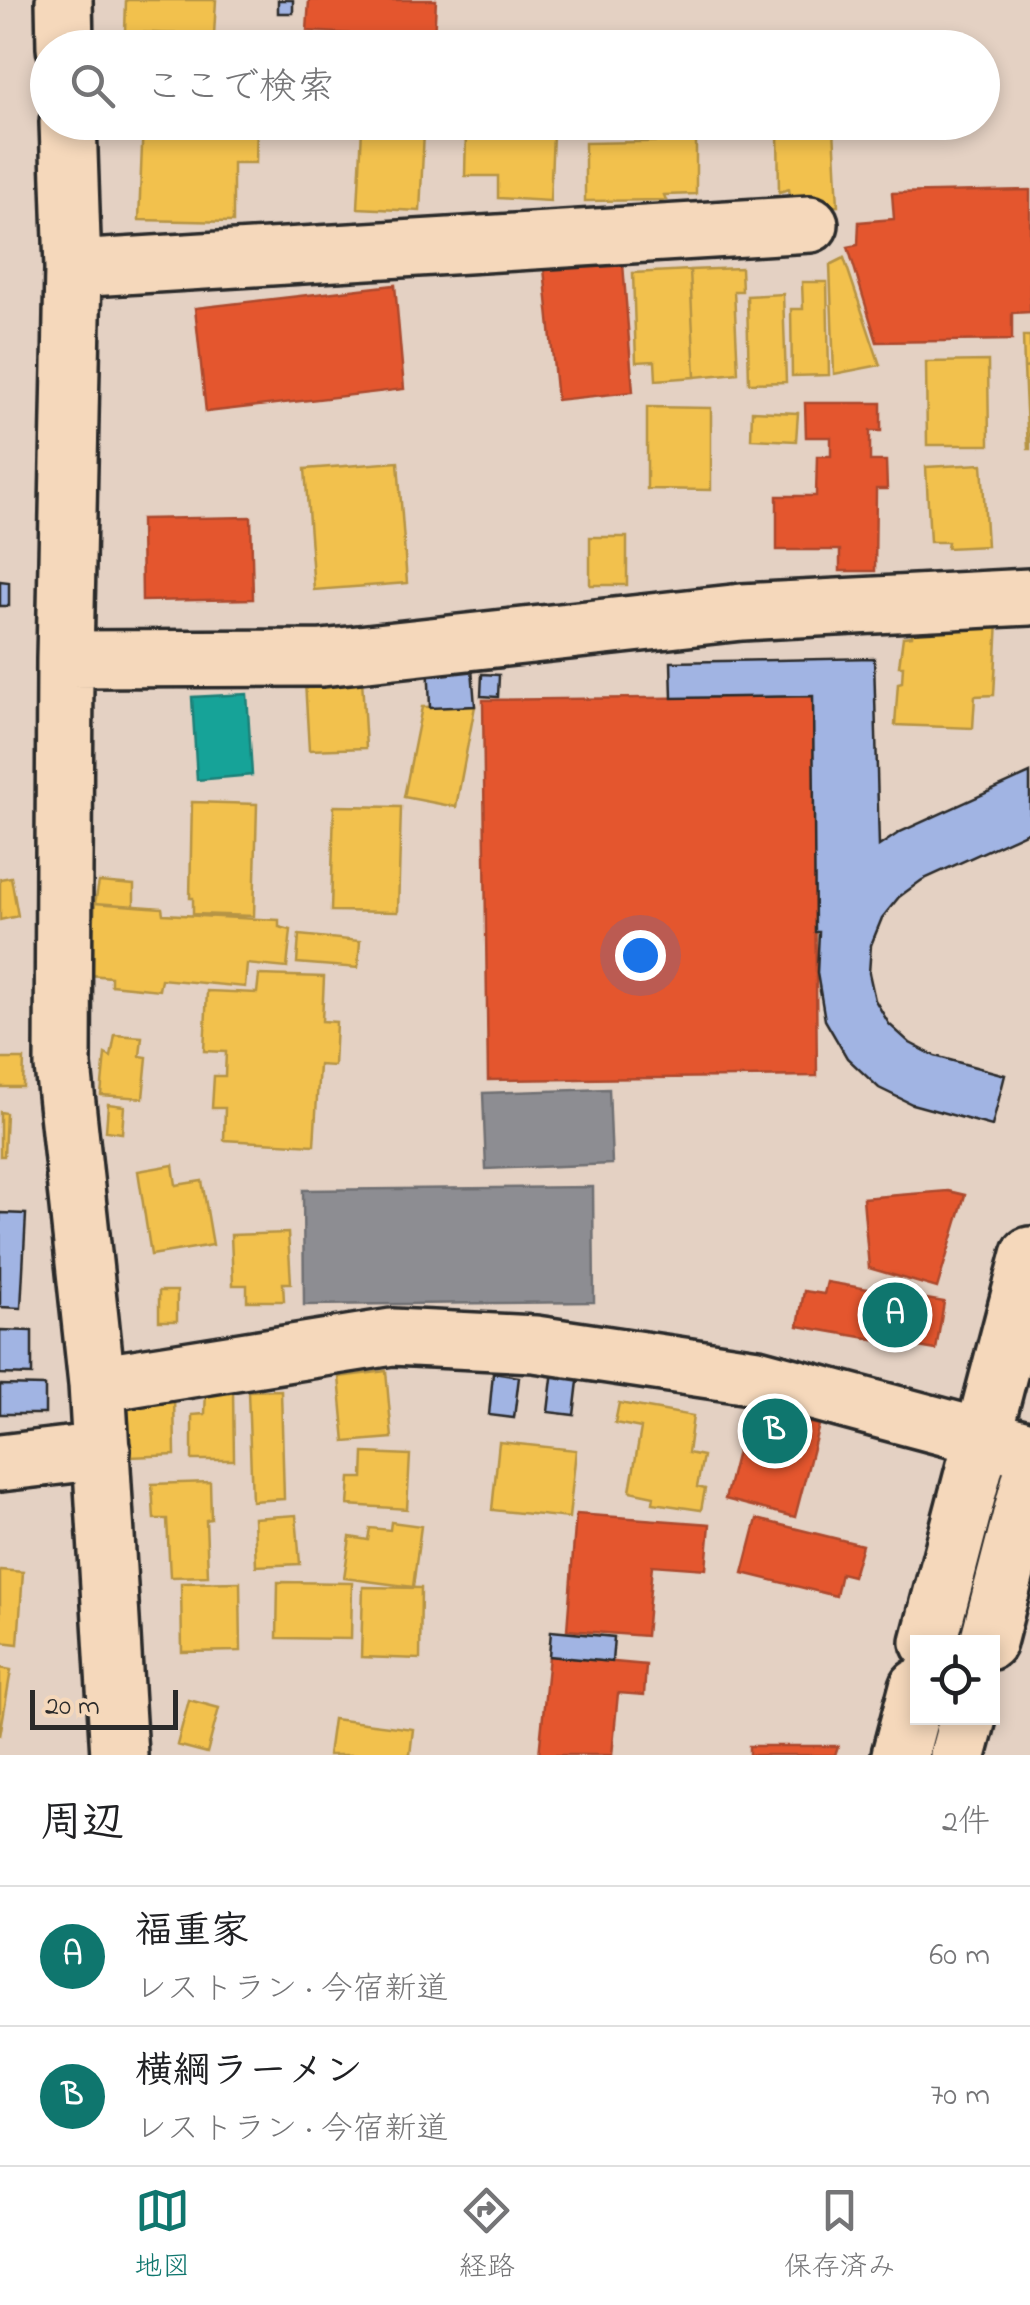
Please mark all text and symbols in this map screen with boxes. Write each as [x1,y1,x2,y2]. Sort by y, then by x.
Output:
search box [30,30,1000,140]
icon: search [65,58,120,113]
text: ここで検索 [145,61,335,117]
your location [615,930,666,981]
pin: A [862,1278,928,1352]
pin: B [742,1394,808,1468]
map controls [910,1635,1000,1725]
button: locate [910,1635,1000,1725]
scale bar [30,1685,178,1730]
text: 20 m [45,1687,100,1728]
text: 周辺 [40,1794,124,1855]
text: 2件 [942,1800,990,1847]
text: 福重家 [135,1905,249,1961]
text: A [63,1933,82,1980]
text: 60 m [929,1933,990,1980]
text: レストラン · 今宿新道 [135,1967,448,2014]
text: 横綱ラーメン [135,2045,363,2101]
text: B [62,2073,83,2120]
text: 70 m [930,2073,990,2120]
text: レストラン · 今宿新道 [135,2107,448,2154]
tab: 地図 [134,2183,190,2289]
tab: 経路 [459,2183,515,2289]
tab: 保存済み [784,2183,896,2289]

